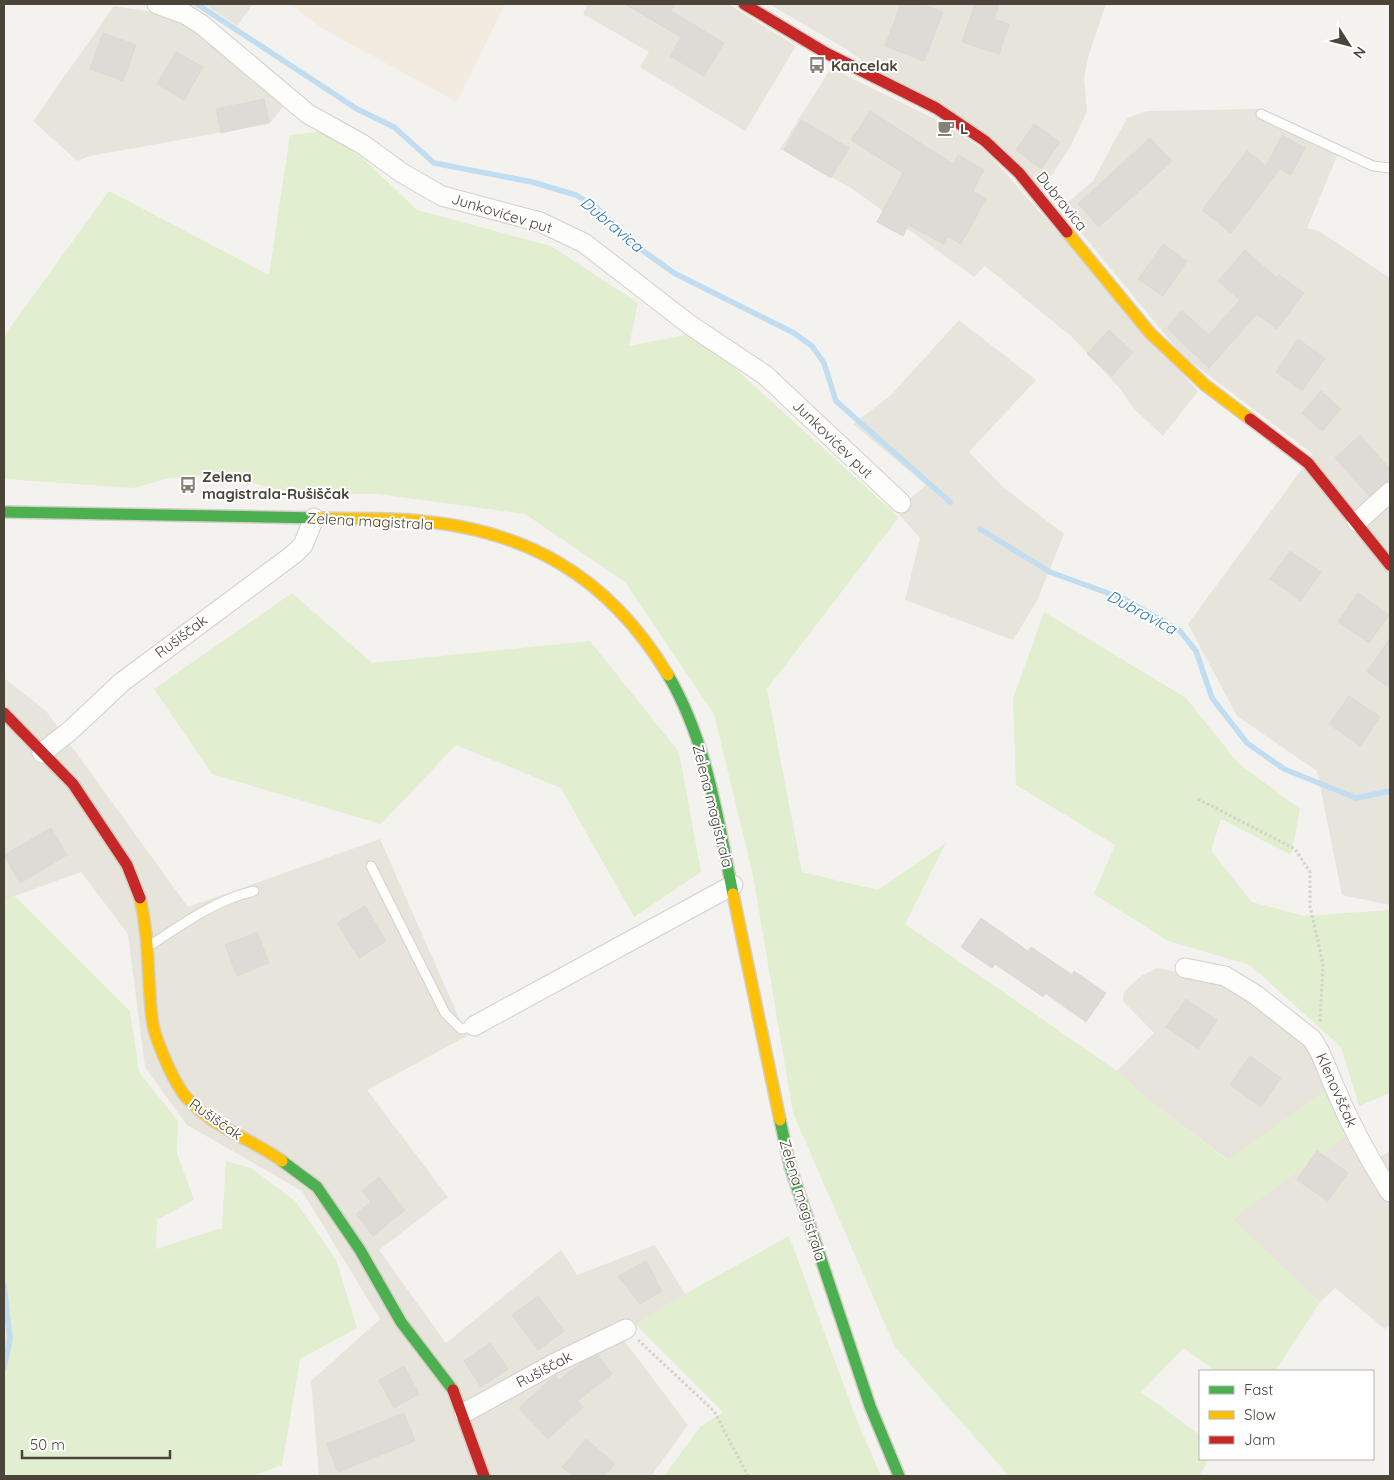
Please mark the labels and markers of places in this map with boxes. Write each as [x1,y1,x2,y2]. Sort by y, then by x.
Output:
bus stop icon: Kancelak [807,55,827,75]
place label: Kancelak [831,56,898,75]
cafe icon: L [936,118,956,138]
place label: L [960,119,968,138]
place label: Zelena magistrala-Rušiščak [202,467,350,503]
bus stop icon: Zelena magistrala-Rušiščak [178,475,198,495]

